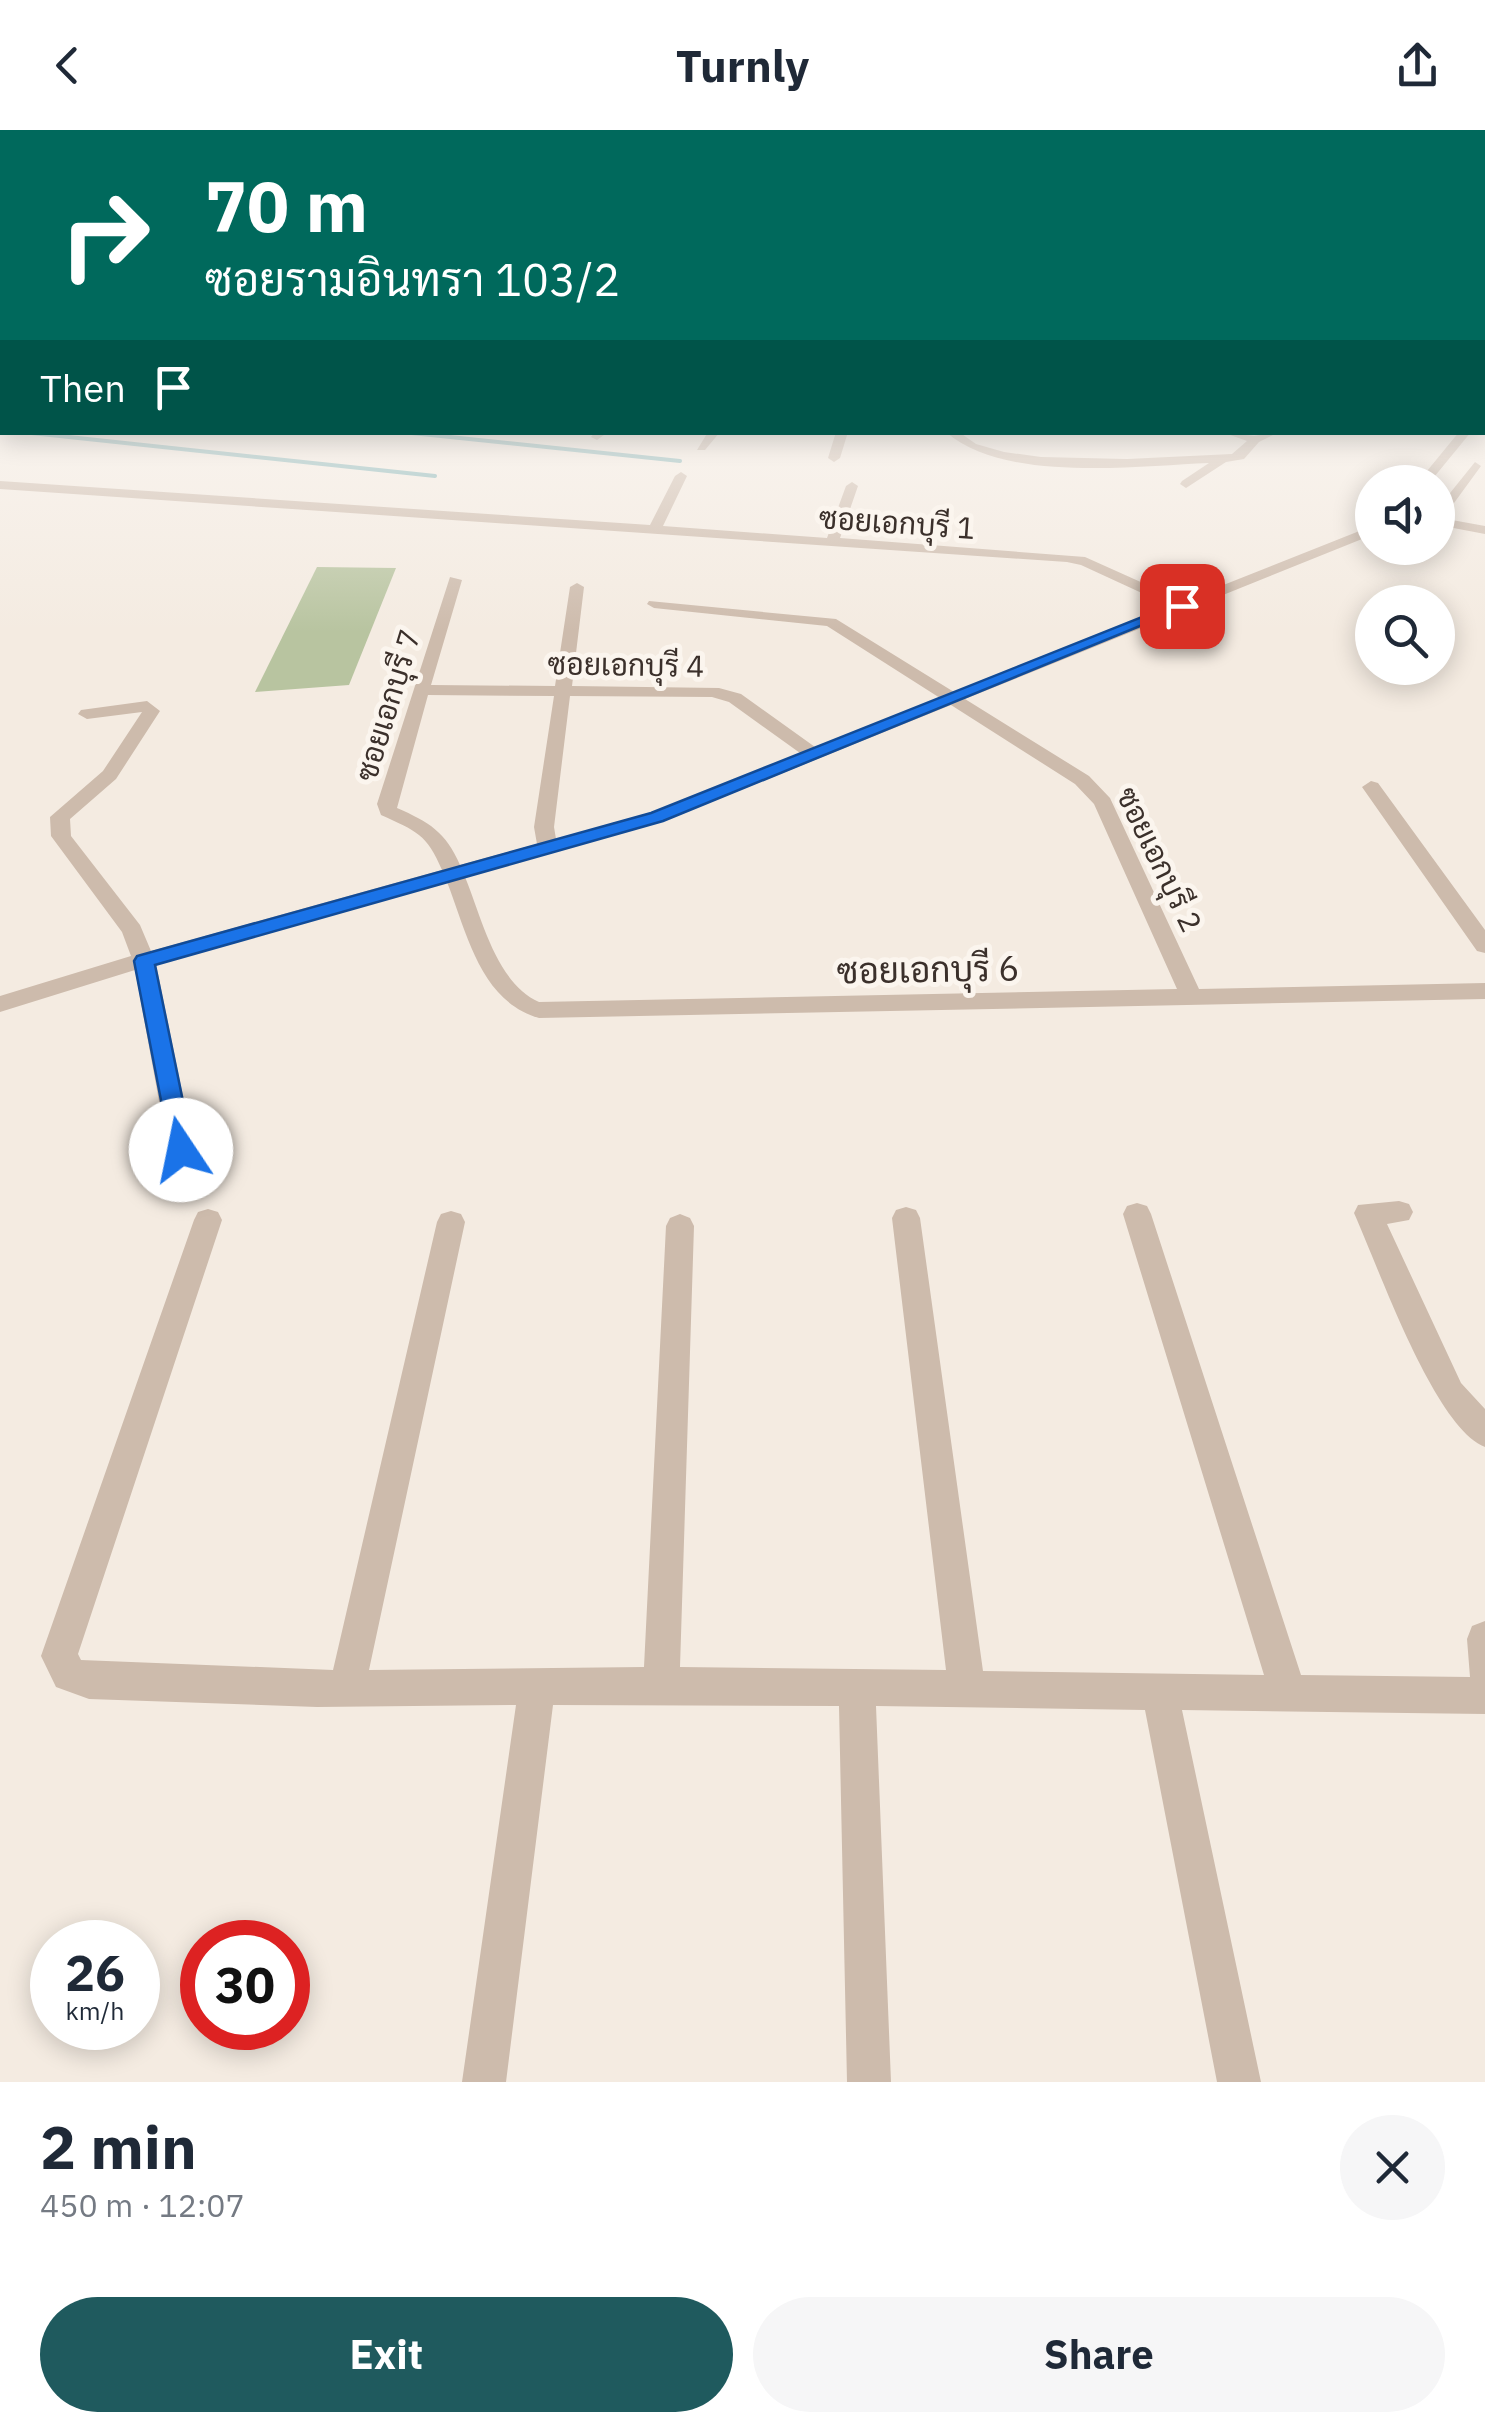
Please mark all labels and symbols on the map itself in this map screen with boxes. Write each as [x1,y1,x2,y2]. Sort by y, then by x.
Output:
street label: ซอยเอกบุรี 1 [817,497,976,550]
pin [1140,564,1225,649]
street label: ซอยเอกบุรี 7 [345,625,431,786]
street label: ซอยเอกบุรี 4 [547,643,705,688]
street label: ซอยเอกบุรี 2 [1105,780,1212,939]
street label: ซอยเอกบุรี 6 [836,944,1020,996]
position arrow [129,1098,233,1202]
speed limit sign: 30 [180,1920,310,2050]

